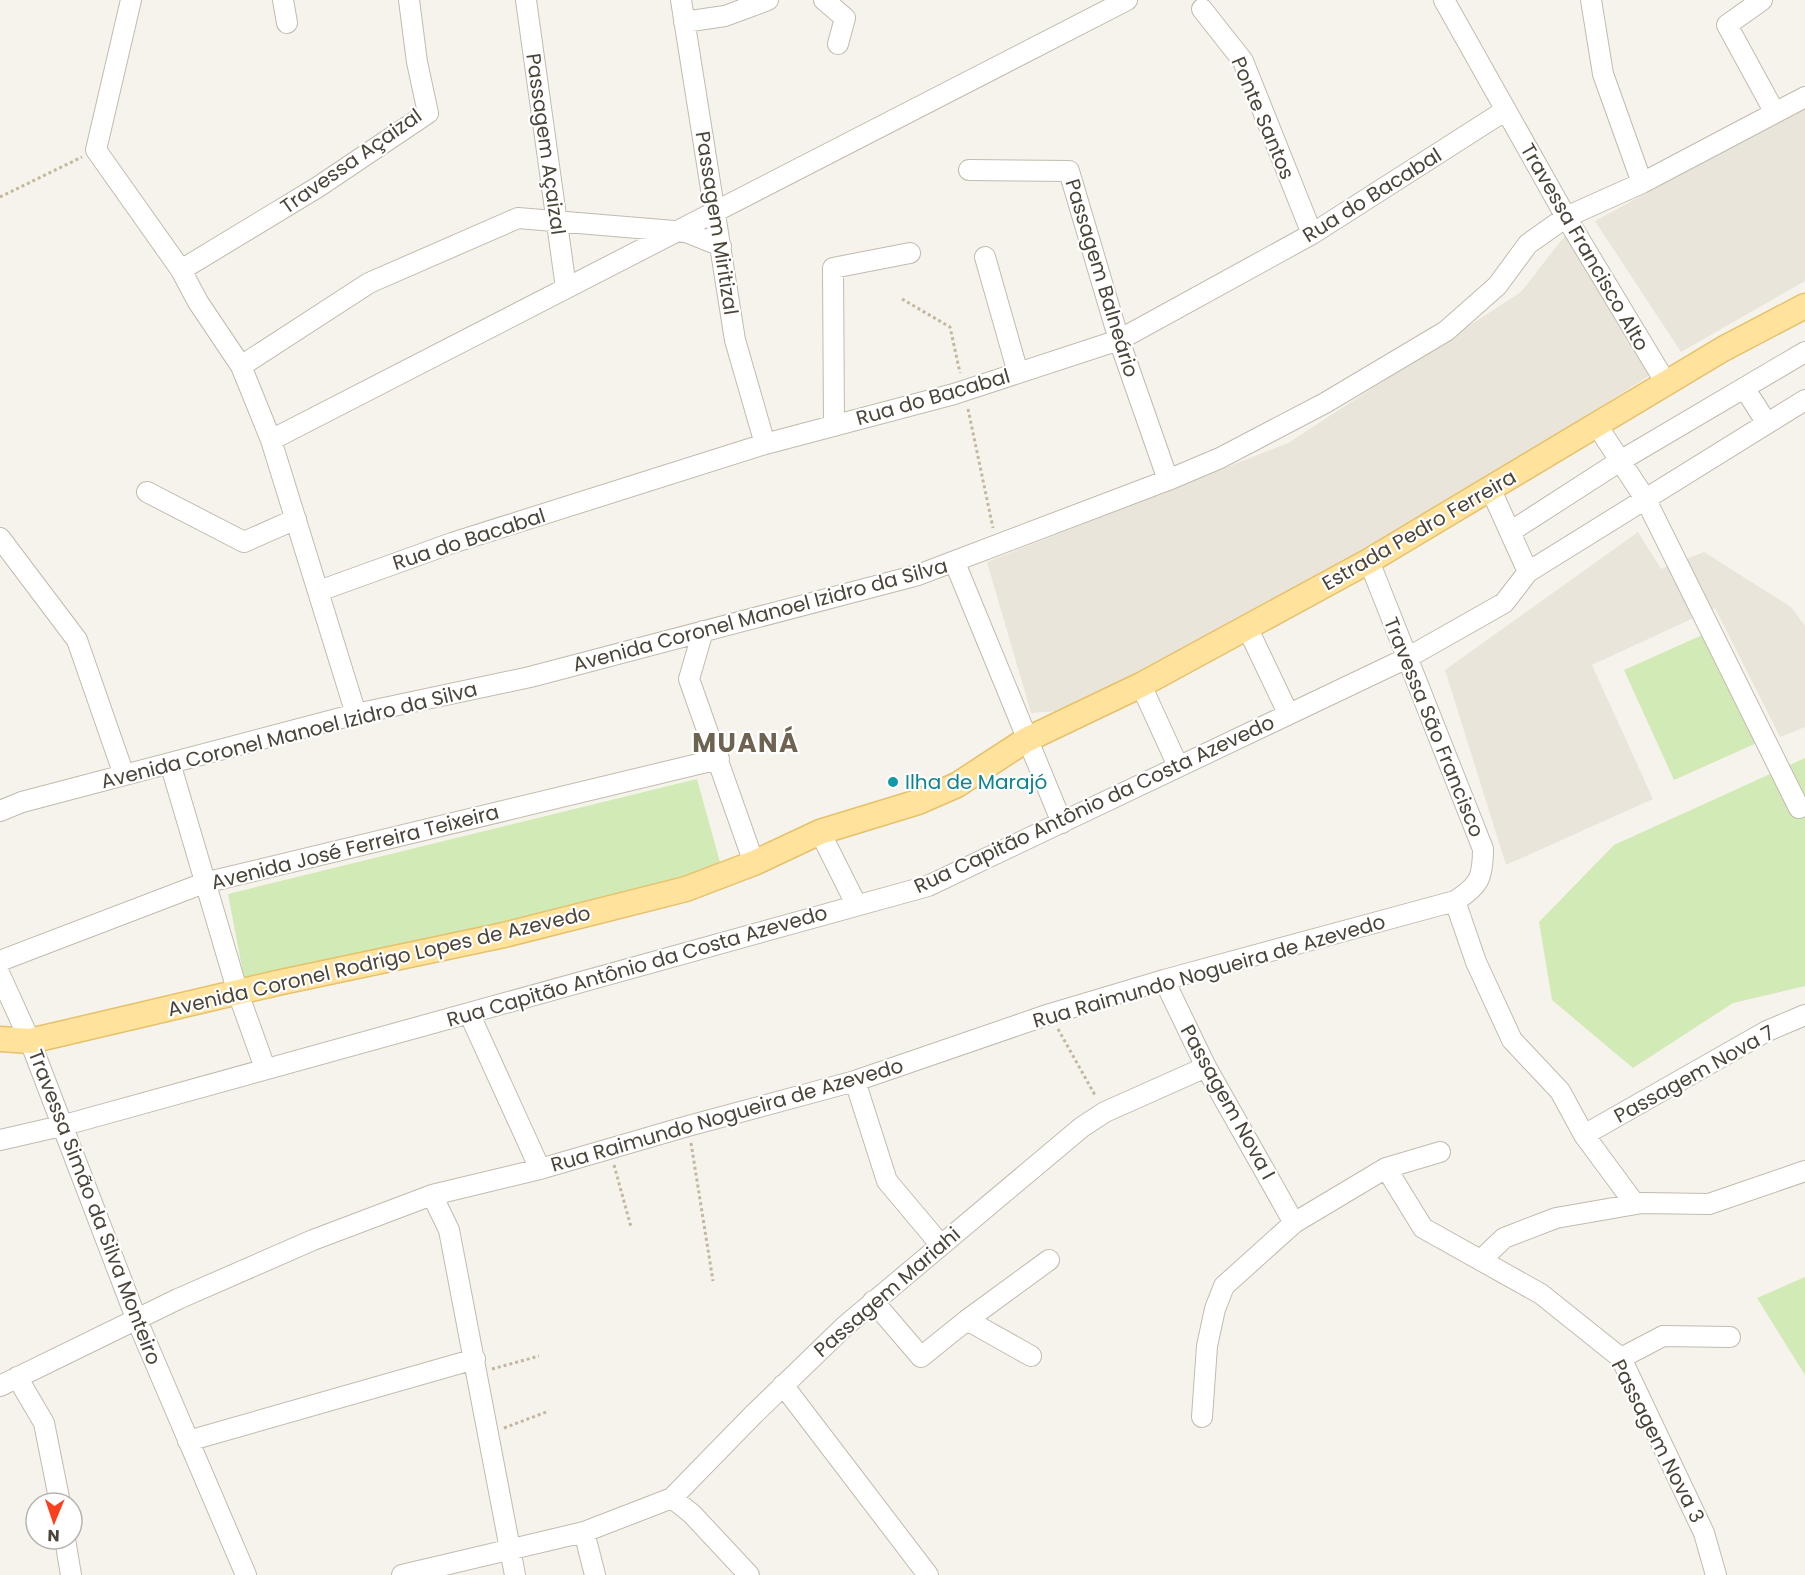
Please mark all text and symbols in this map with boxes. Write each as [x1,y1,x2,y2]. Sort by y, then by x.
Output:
street label: Passagem Açaizal [519,51,573,237]
street label: Ponte Santos [1225,52,1301,184]
street label: Travessa Açaizal [275,102,427,220]
street label: Passagem Miritizal [689,129,745,317]
street label: Travessa Francisco Alto [1514,138,1656,356]
street label: Rua do Bacabal [1297,141,1447,249]
street label: Passagem Balneário [1059,175,1145,381]
street label: Rua do Bacabal [853,362,1013,432]
street label: Estrada Pedro Ferreira [1317,463,1521,597]
street label: Rua do Bacabal [389,501,549,577]
street label: Avenida Coronel Manoel Izidro da Silva [570,551,950,679]
street label: Travessa São Francisco [1377,613,1491,841]
street label: Avenida Coronel Manoel Izidro da Silva [98,675,480,795]
street label: Rua Capitão Antônio da Costa Azevedo [909,708,1279,900]
district label: MUANÁ [692,725,800,761]
place label: Ilha de Marajó [905,768,1047,796]
marker: Ilha de Marajó [886,775,900,789]
street label: Avenida José Ferreira Teixeira [208,798,502,896]
street label: Rua Capitão Antônio da Costa Azevedo [444,898,830,1034]
street label: Avenida Coronel Rodrigo Lopes de Azevedo [165,899,593,1023]
street label: Rua Raimundo Nogueira de Azevedo [1030,907,1388,1035]
street label: Passagem Nova 7 [1609,1018,1779,1130]
street label: Passagem Nova I [1174,1019,1282,1185]
street label: Travessa Simão da Silva Monteiro [22,1045,168,1369]
street label: Rua Raimundo Nogueira de Azevedo [548,1051,906,1179]
street label: Passagem Mariahi [808,1221,966,1363]
street label: Passagem Nova 3 [1605,1354,1711,1528]
north arrow [24,1491,84,1551]
text: N [47,1524,60,1547]

